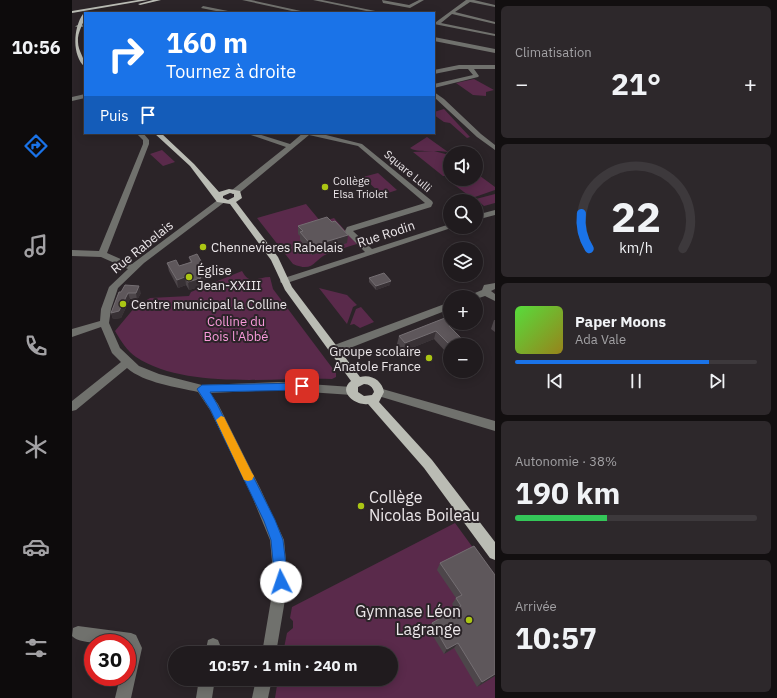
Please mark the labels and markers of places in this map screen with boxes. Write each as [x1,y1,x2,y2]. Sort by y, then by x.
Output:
place label: Collège Elsa Triolet [333,174,388,201]
marker: Collège Elsa Triolet [320,182,330,192]
place label: Chennevieres Rabelais [211,239,343,256]
marker: Chennevieres Rabelais [198,242,208,252]
place label: Église Jean-XXIII [197,262,261,294]
marker: Église Jean-XXIII [184,272,194,282]
place label: Centre municipal la Colline [131,296,287,313]
marker: Centre municipal la Colline [118,299,128,309]
place label: Groupe scolaire Anatole France [329,343,421,375]
marker: Groupe scolaire Anatole France [424,353,434,363]
pin [285,369,319,403]
place label: Collège Nicolas Boileau [369,487,480,525]
marker: Collège Nicolas Boileau [356,501,366,511]
place label: Gymnase Léon Lagrange [355,601,461,639]
marker: Gymnase Léon Lagrange [464,615,474,625]

